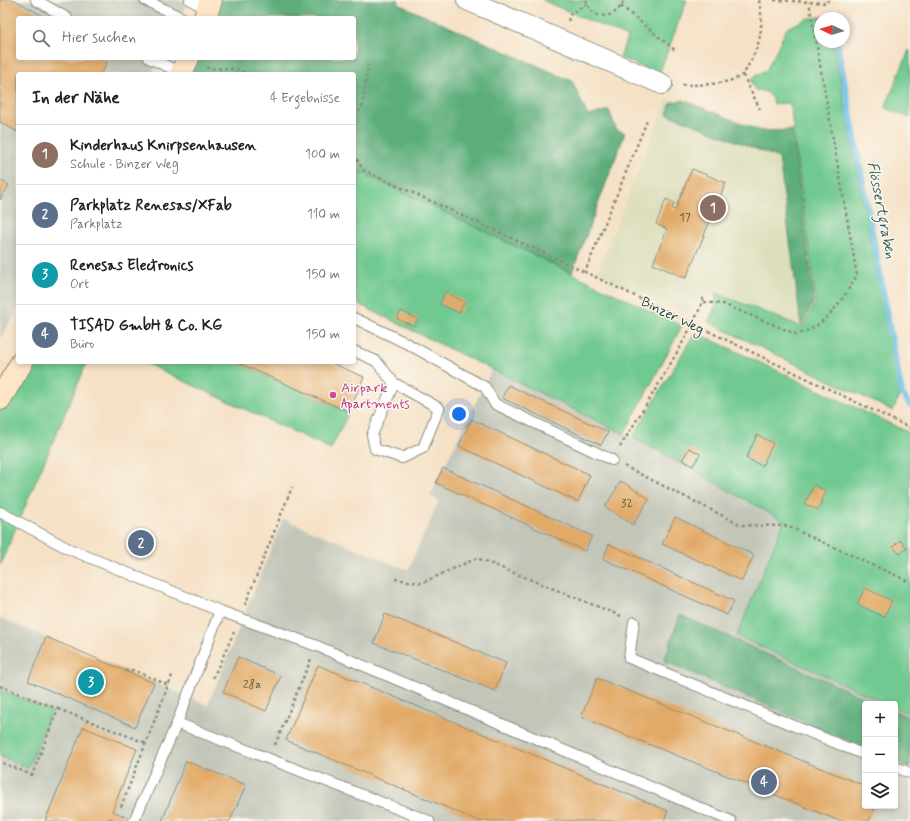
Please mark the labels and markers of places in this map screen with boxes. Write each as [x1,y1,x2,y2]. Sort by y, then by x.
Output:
pin: 1 [700,193,726,223]
place label: Airpark Apartments [341,379,410,414]
marker: Airpark Apartments [328,390,338,400]
pin: 2 [128,528,154,558]
pin: 3 [78,667,104,697]
pin: 4 [751,767,777,797]

